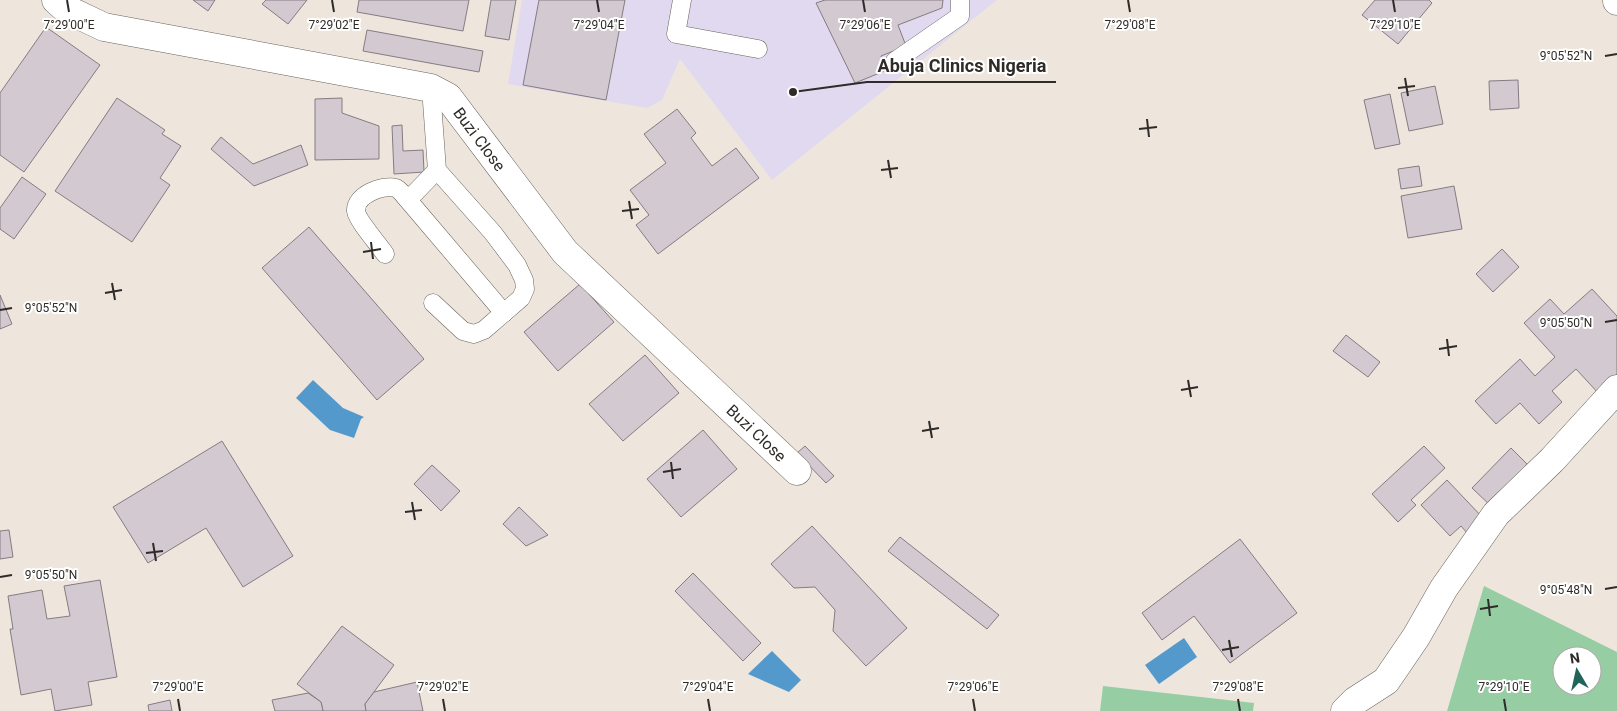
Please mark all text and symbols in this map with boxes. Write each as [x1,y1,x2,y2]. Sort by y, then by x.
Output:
text: 7°29'00"E [44,18,95,32]
text: 7°29'02"E [309,18,360,32]
text: 7°29'04"E [574,18,625,32]
text: 7°29'06"E [840,18,891,32]
text: 7°29'08"E [1105,18,1156,32]
text: 7°29'10"E [1370,18,1421,32]
callout: Abuja Clinics Nigeria [867,49,1056,82]
text: 9°05'52"N [1540,49,1592,63]
text: Abuja Clinics Nigeria [878,55,1047,76]
street label: Buzi Close [450,103,510,175]
text: 9°05'52"N [25,301,77,315]
text: 9°05'50"N [1540,316,1592,330]
street label: Buzi Close [723,400,790,465]
text: 9°05'50"N [25,568,77,582]
text: 9°05'48"N [1540,583,1592,597]
north arrow [1552,646,1602,696]
text: N [1569,649,1581,667]
text: 7°29'00"E [153,680,204,694]
text: 7°29'02"E [418,680,469,694]
text: 7°29'04"E [683,680,734,694]
text: 7°29'06"E [948,680,999,694]
text: 7°29'08"E [1213,680,1264,694]
text: 7°29'10"E [1479,680,1530,694]

